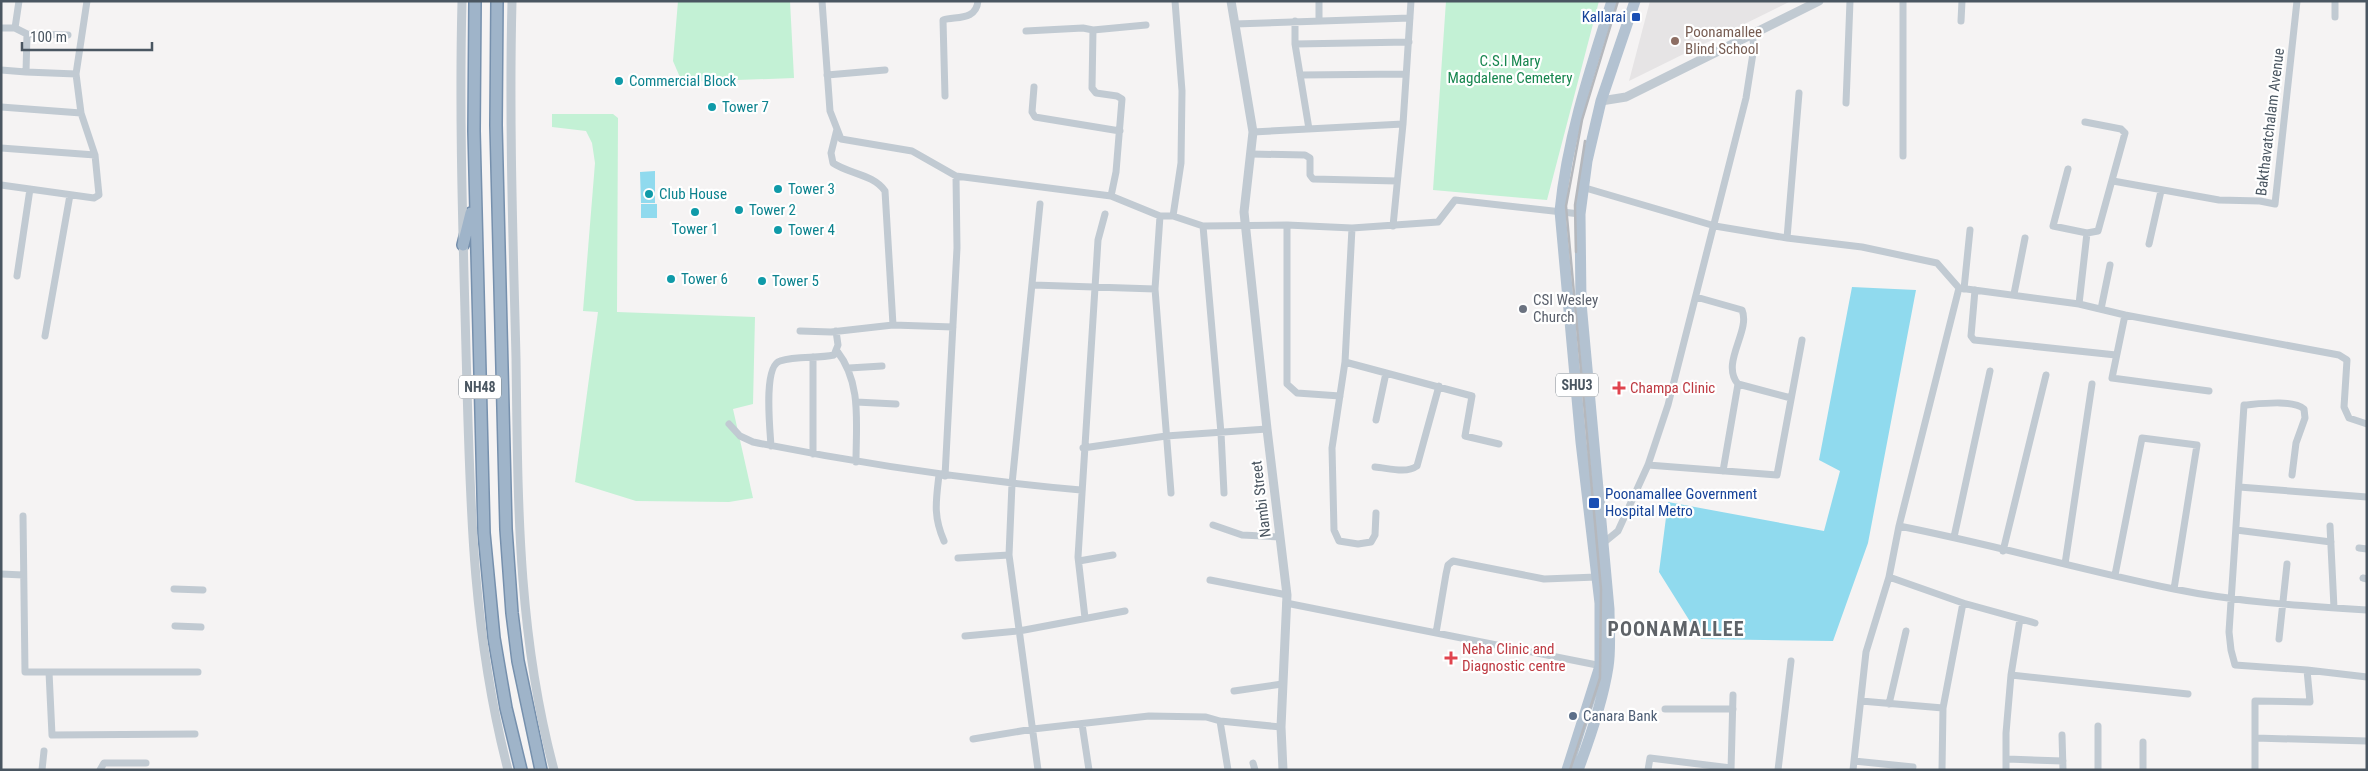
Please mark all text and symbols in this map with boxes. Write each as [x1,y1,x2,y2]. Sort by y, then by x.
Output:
place label: Kallarai [1582,8,1626,26]
marker: Kallarai [1630,11,1642,23]
scale bar [22,20,152,52]
place label: Poonamallee Blind School [1685,23,1762,58]
text: 100 m [30,28,67,46]
marker: Poonamallee Blind School [1669,35,1681,47]
street label: Bakthavatchalam Avenue [2252,47,2288,197]
park label: C.S.I Mary Magdalene Cemetery [1447,52,1573,87]
place label: Commercial Block [629,72,737,90]
marker: Commercial Block [613,75,625,87]
place label: Tower 7 [722,98,769,116]
marker: Tower 7 [706,101,718,113]
place label: Tower 3 [788,180,835,198]
marker: Tower 3 [772,183,784,195]
place label: Club House [659,185,727,203]
marker: Club House [643,188,655,200]
place label: Tower 2 [749,201,796,219]
marker: Tower 2 [733,204,745,216]
marker: Tower 1 [689,206,701,218]
place label: Tower 1 [672,220,718,238]
place label: Tower 4 [788,221,835,239]
marker: Tower 4 [772,224,784,236]
place label: Tower 6 [681,270,728,288]
place label: Tower 5 [772,272,819,290]
marker: Tower 6 [665,273,677,285]
marker: Tower 5 [756,275,768,287]
place label: CSI Wesley Church [1533,291,1598,326]
marker: CSI Wesley Church [1517,303,1529,315]
road number: SHU3 [1556,374,1598,396]
road number: NH48 [459,376,501,398]
place label: Champa Clinic [1630,379,1715,397]
marker: Champa Clinic [1612,381,1626,395]
street label: Nambi Street [1247,460,1275,538]
place label: Poonamallee Government Hospital Metro [1605,485,1757,520]
marker: Poonamallee Government Hospital Metro [1587,496,1601,510]
district label: POONAMALLEE [1608,617,1744,641]
place label: Neha Clinic and Diagnostic centre [1462,640,1566,675]
marker: Neha Clinic and Diagnostic centre [1444,651,1458,665]
place label: Canara Bank [1583,707,1658,725]
marker: Canara Bank [1567,710,1579,722]

